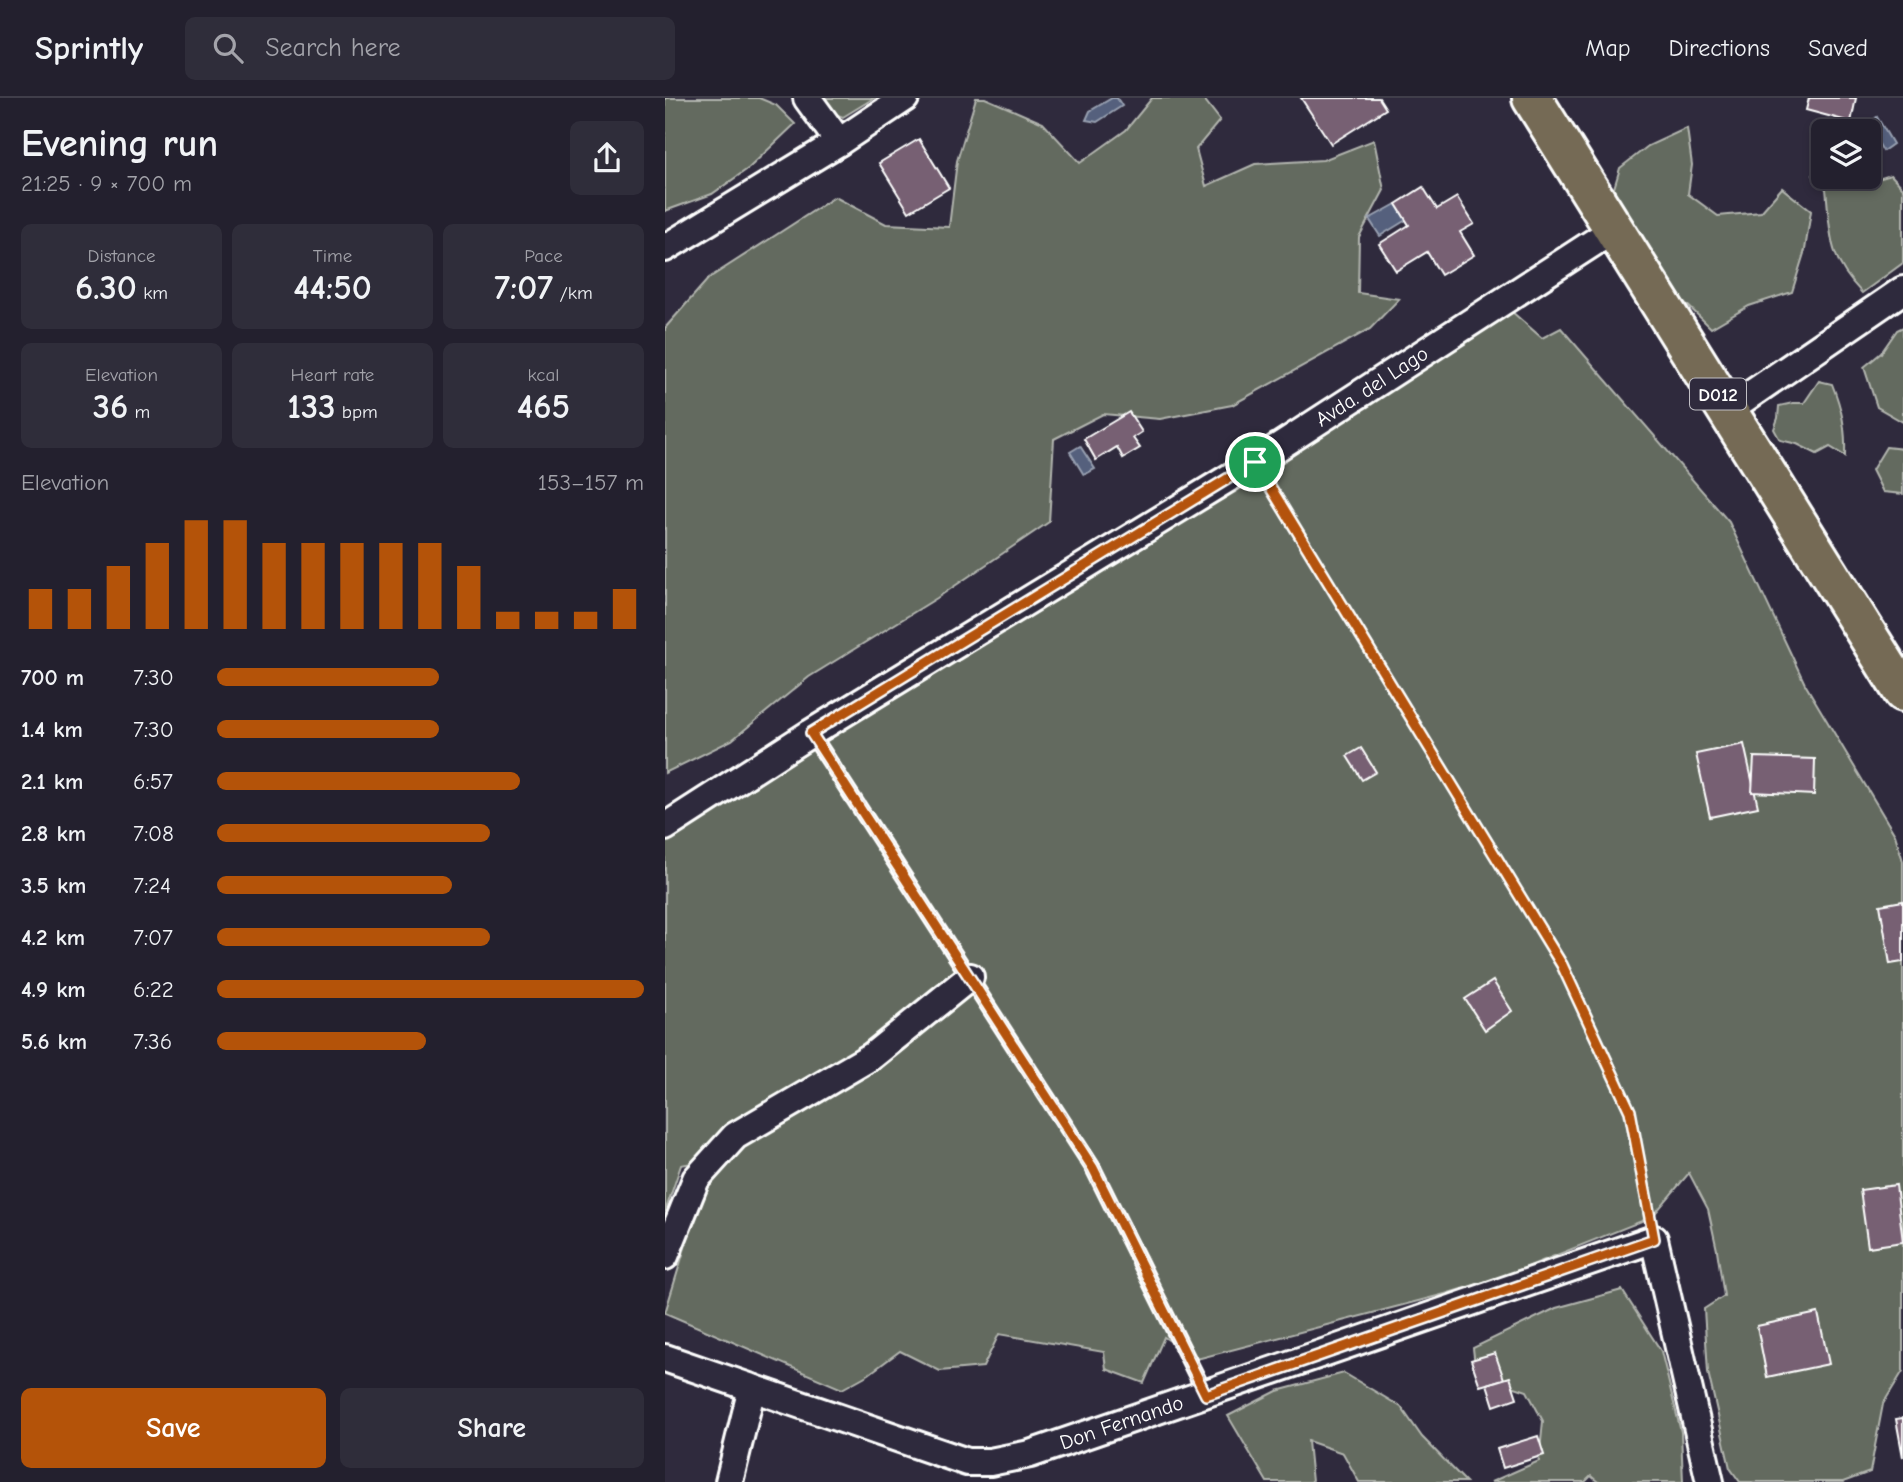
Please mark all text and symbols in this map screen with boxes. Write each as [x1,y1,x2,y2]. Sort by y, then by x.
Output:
search box [185,17,675,80]
text: Sprintly [35,29,143,67]
icon: search [209,29,247,67]
text: Search here [265,33,401,63]
text: Map [1585,34,1631,62]
text: Directions [1669,34,1770,62]
text: Saved [1808,34,1868,62]
map controls [1811,119,1881,189]
button: layers [1811,119,1881,189]
button: share [570,121,644,195]
text: Evening run [21,122,218,166]
text: 21:25 · 9 × 700 m [21,170,192,197]
text: Distance [87,245,156,267]
text: Time [313,245,352,267]
text: Pace [524,245,563,267]
text: 6.30 [75,267,137,308]
text: 44:50 [293,267,372,308]
text: 7:07 [494,267,553,308]
text: km [137,282,168,304]
text: /km [553,282,593,304]
street label: Avda. del Lago [1311,341,1433,432]
text: Elevation [85,364,158,386]
text: Heart rate [291,364,374,386]
text: kcal [528,364,559,386]
road number: D012 [1690,378,1746,410]
text: 36 [93,386,128,427]
text: 133 [287,386,335,427]
text: 465 [517,386,570,427]
text: m [128,401,150,423]
text: bpm [335,401,378,423]
pin [1225,432,1285,492]
icon: arrive [1236,443,1274,481]
text: Elevation [21,469,109,496]
text: 153–157 m [538,469,644,496]
text: 700 m [21,664,84,691]
text: 7:30 [133,664,174,691]
text: 1.4 km [21,716,83,743]
text: 7:30 [133,716,174,743]
text: 2.1 km [21,768,83,795]
text: 6:57 [133,768,173,795]
text: 2.8 km [21,820,86,847]
text: 7:08 [133,820,174,847]
text: 3.5 km [21,872,86,899]
text: 7:24 [133,872,171,899]
text: 4.2 km [21,924,85,951]
text: 7:07 [133,924,173,951]
text: 4.9 km [21,976,86,1003]
text: 6:22 [133,976,174,1003]
text: 5.6 km [21,1028,87,1055]
text: 7:36 [133,1028,172,1055]
button: Save [21,1388,326,1468]
button: Share [340,1388,644,1468]
street label: Don Fernando [1057,1390,1186,1455]

